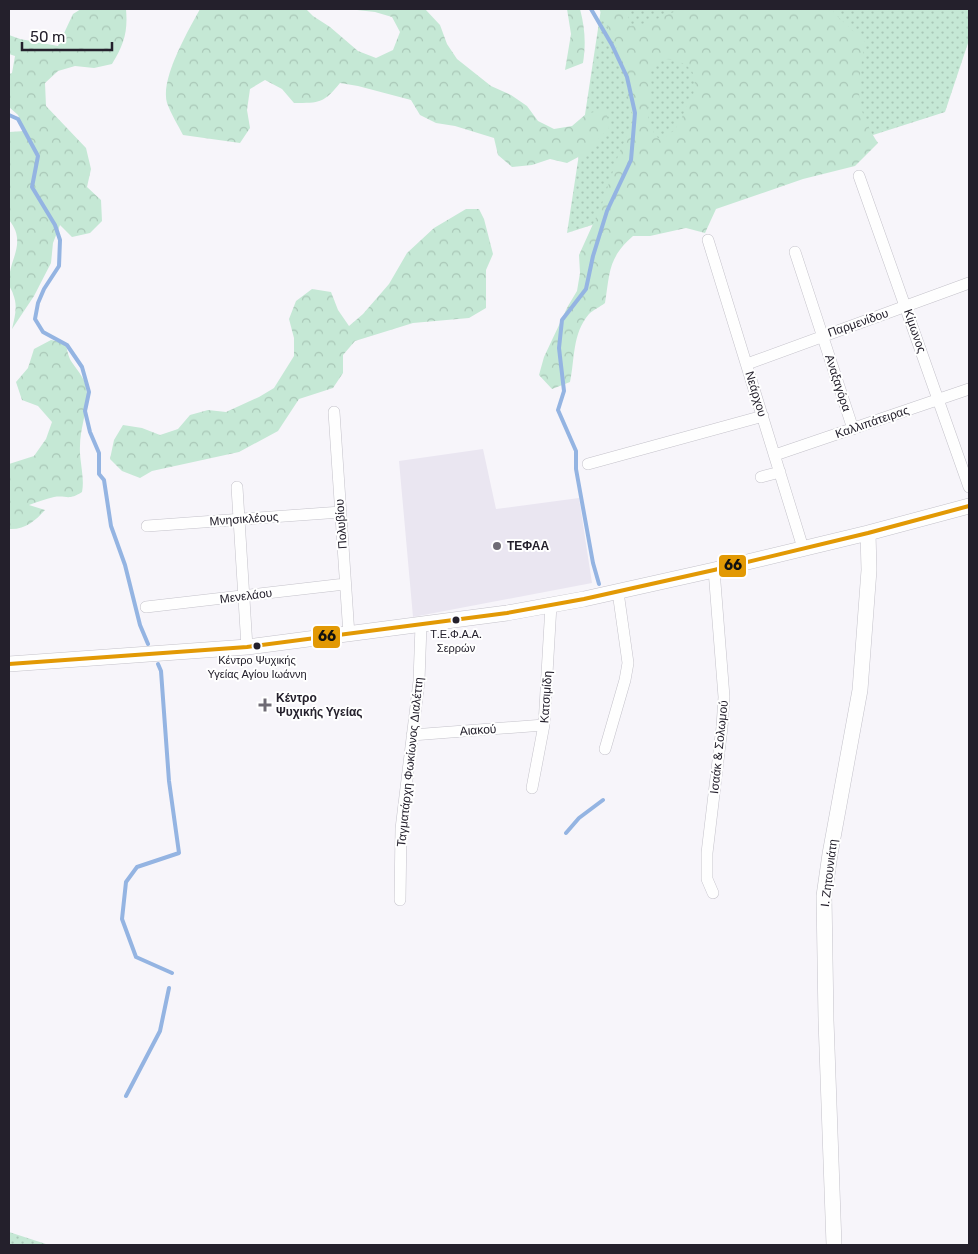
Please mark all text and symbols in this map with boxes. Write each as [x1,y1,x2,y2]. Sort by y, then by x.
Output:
scale bar [22,20,112,52]
text: 50 m [30,28,65,46]
street label: Παρμενίδου [826,306,890,340]
street label: Κίμωνος [901,307,929,355]
street label: Αναξαγόρα [822,353,854,413]
street label: Νεάρχου [742,369,770,419]
street label: Καλλιπάτειρας [833,403,911,441]
street label: Πολυβίου [332,498,350,550]
street label: Μνησικλέους [209,510,279,528]
place label: ΤΕΦΑΑ [507,539,550,553]
marker: ΤΕΦΑΑ [491,540,503,552]
line badge: 66 [718,554,747,578]
text: 66 [724,557,742,574]
street label: Μενελάου [219,586,273,606]
marker: Τ.Ε.Φ.Α.Α. Σερρών [451,615,461,625]
line badge: 66 [312,625,341,649]
text: 66 [318,628,336,645]
place label: Τ.Ε.Φ.Α.Α. Σερρών [430,628,482,655]
marker: Κέντρο Ψυχικής Υγείας Αγίου Ιωάννη [252,641,262,651]
place label: Κέντρο Ψυχικής Υγείας Αγίου Ιωάννη [207,654,307,681]
street label: Κατσιμίδη [537,670,555,724]
street label: Ταγματάρχη Φωκίωνος Διαλέττη [394,676,426,848]
place label: Κέντρο Ψυχικής Υγείας [276,691,363,719]
marker: Κέντρο Ψυχικής Υγείας [258,698,272,712]
street label: Ισαάκ & Σολωμού [707,700,731,794]
street label: Αιακού [459,722,497,738]
street label: Ι. Ζητουνιάτη [818,838,840,908]

